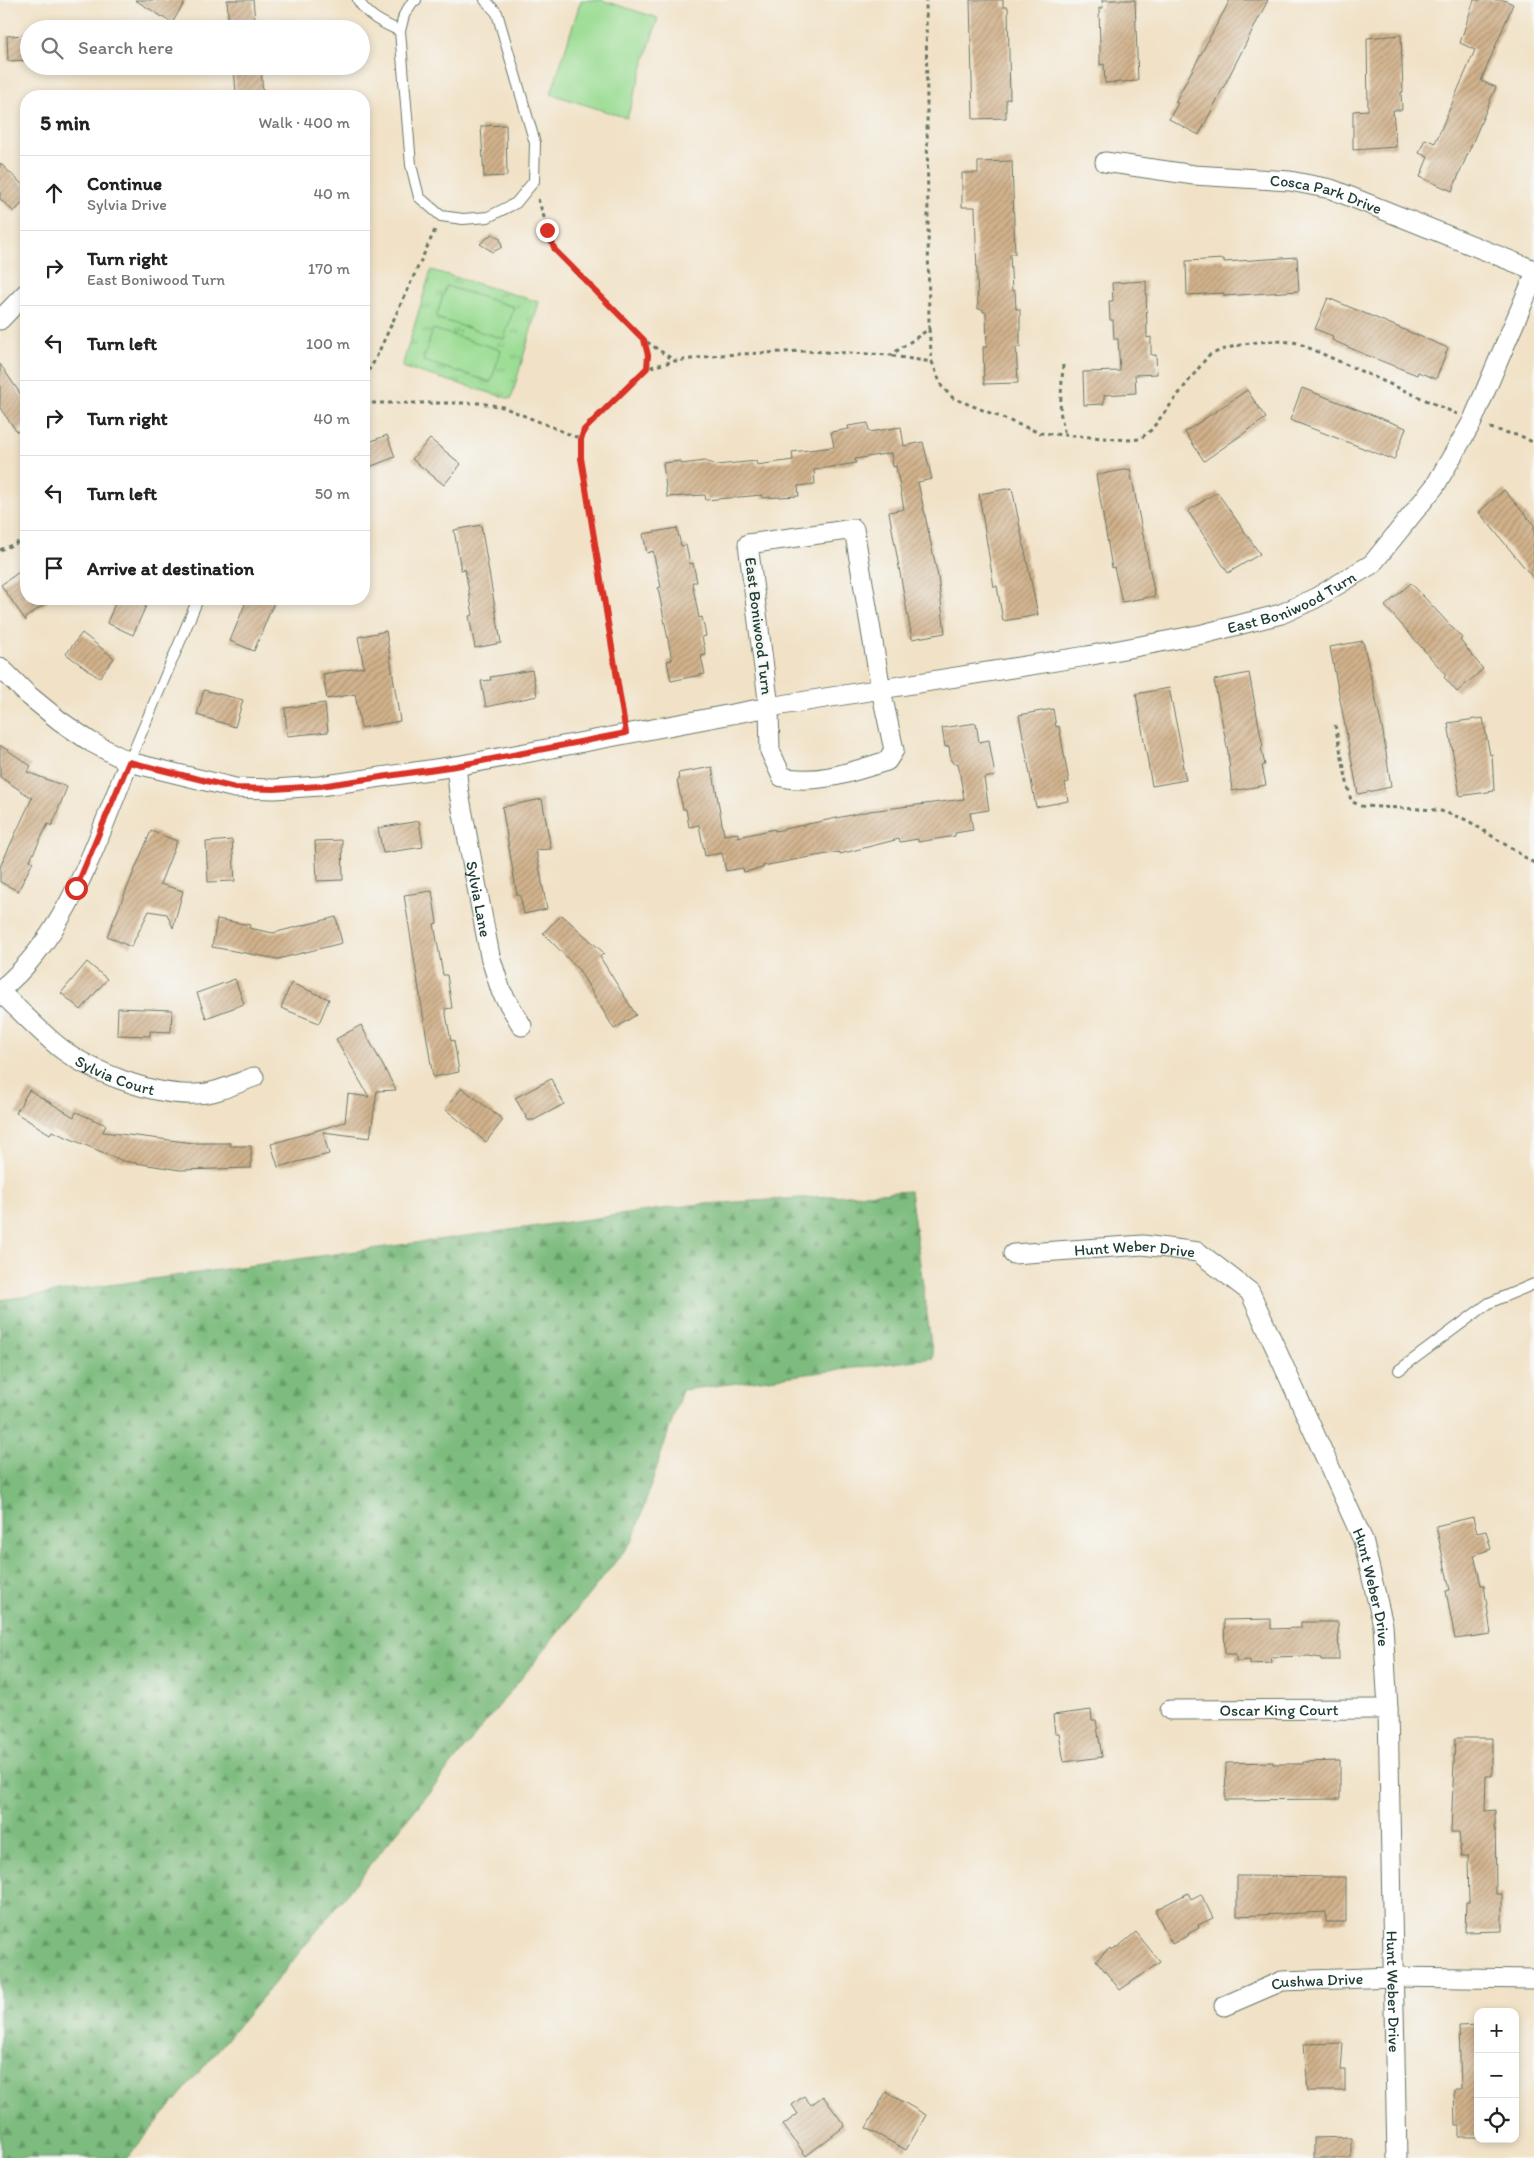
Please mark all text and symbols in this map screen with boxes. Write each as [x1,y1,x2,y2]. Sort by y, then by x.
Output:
search box [20,20,370,75]
icon: search [38,34,66,62]
text: Search here [78,36,173,59]
text: 5 min [40,110,90,135]
text: Walk · 400 m [258,113,350,132]
street label: Cosca Park Drive [1269,170,1385,218]
text: Continue [87,172,162,195]
icon: ahead [40,179,68,207]
text: 40 m [313,184,350,203]
text: Sylvia Drive [87,195,167,214]
route end [536,219,559,242]
text: Turn right [87,247,168,270]
icon: right [40,254,68,282]
text: 170 m [308,259,350,278]
text: East Boniwood Turn [87,270,225,289]
icon: left [40,329,68,357]
text: Turn left [87,332,157,355]
text: 100 m [306,334,350,353]
icon: right [40,404,68,432]
text: Turn right [87,407,168,430]
text: 40 m [313,409,350,428]
icon: left [40,479,68,507]
text: Turn left [87,482,157,505]
text: 50 m [315,484,350,503]
icon: arrive [40,554,68,582]
street label: East Boniwood Turn [741,556,777,696]
text: Arrive at destination [87,557,254,580]
street label: East Boniwood Turn [1225,567,1359,637]
street label: Sylvia Lane [463,859,496,939]
route start [65,877,88,900]
street label: Sylvia Court [72,1051,157,1099]
street label: Hunt Weber Drive [1073,1235,1196,1261]
street label: Hunt Weber Drive [1349,1524,1394,1647]
street label: Oscar King Court [1219,1700,1339,1719]
street label: Hunt Weber Drive [1383,1931,1404,2053]
street label: Cushwa Drive [1268,1969,1364,1994]
map controls [1474,2008,1519,2143]
button: + [1474,2008,1519,2053]
button: − [1474,2053,1519,2098]
button: locate [1474,2098,1519,2143]

